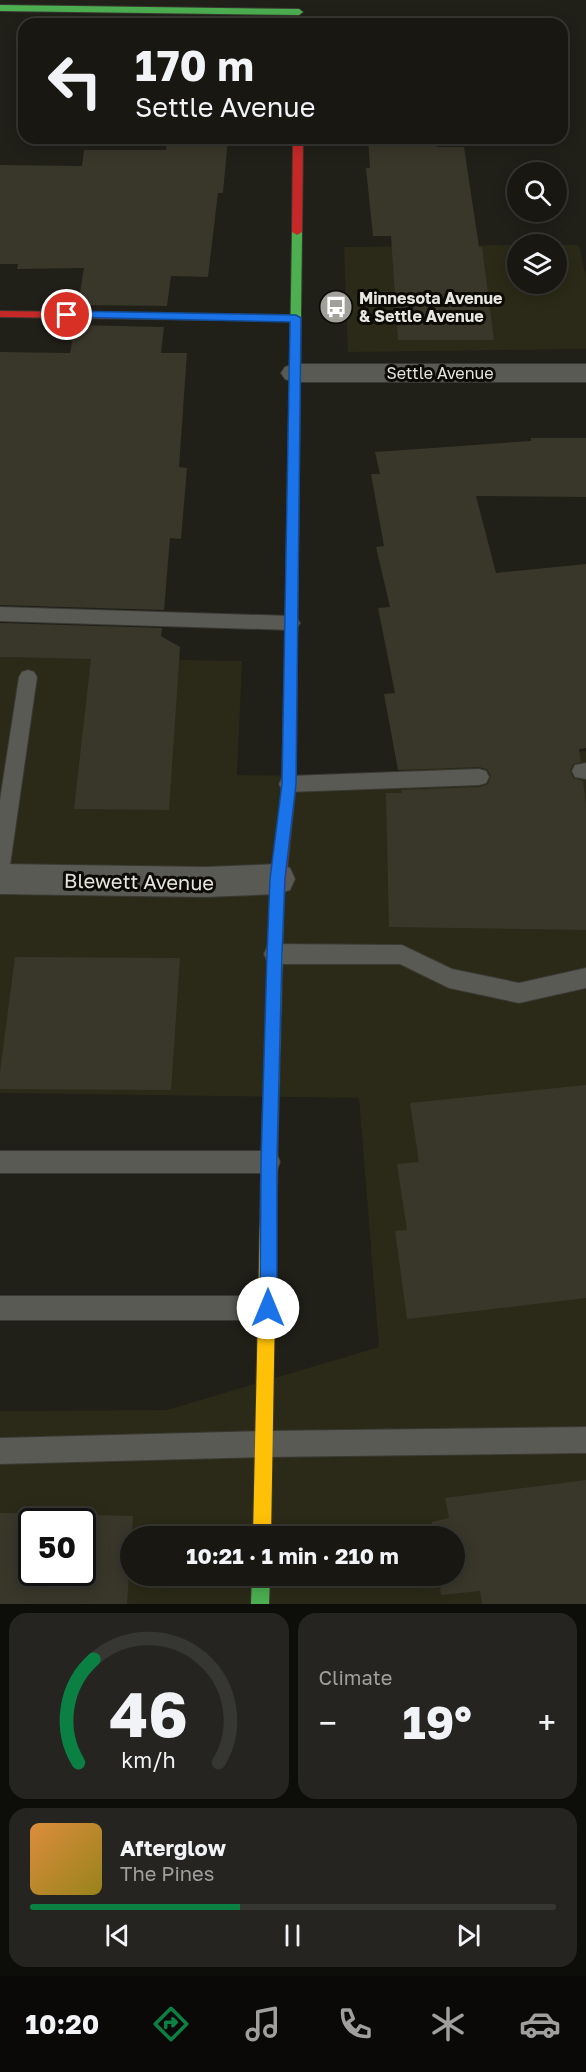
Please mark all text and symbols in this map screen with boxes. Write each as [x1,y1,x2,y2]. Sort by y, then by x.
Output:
text: 170 m [135,40,254,90]
icon: left [36,42,114,120]
text: Settle Avenue [135,91,315,123]
map controls [507,162,567,294]
button: search [507,162,567,222]
button: layers [507,234,567,294]
place label: Minnesota Avenue & Settle Avenue [359,288,502,326]
pin [41,289,92,340]
bus stop icon: Minnesota Avenue & Settle Avenue [318,289,354,325]
icon: arrive [50,298,83,331]
street label: Settle Avenue [387,363,493,383]
street label: Blewett Avenue [64,868,214,894]
position arrow [236,1276,300,1340]
speed limit sign: 50 [18,1508,96,1586]
text: 10:21 · 1 min · 210 m [186,1542,399,1569]
text: Climate [319,1665,392,1689]
text: 46 [109,1676,188,1751]
text: 19° [403,1695,472,1749]
text: − [319,1703,337,1742]
text: + [538,1703,556,1742]
text: km/h [121,1747,176,1773]
text: Afterglow [120,1834,226,1861]
text: The Pines [120,1861,214,1885]
icon: previous [101,1919,134,1952]
icon: pause [276,1919,309,1952]
icon: next [452,1919,485,1952]
icon: directions [150,2003,192,2045]
icon: music [242,2003,284,2045]
icon: phone [334,2003,376,2045]
icon: climate [427,2003,469,2045]
icon: car [519,2003,561,2045]
text: 10:20 [25,2008,99,2040]

